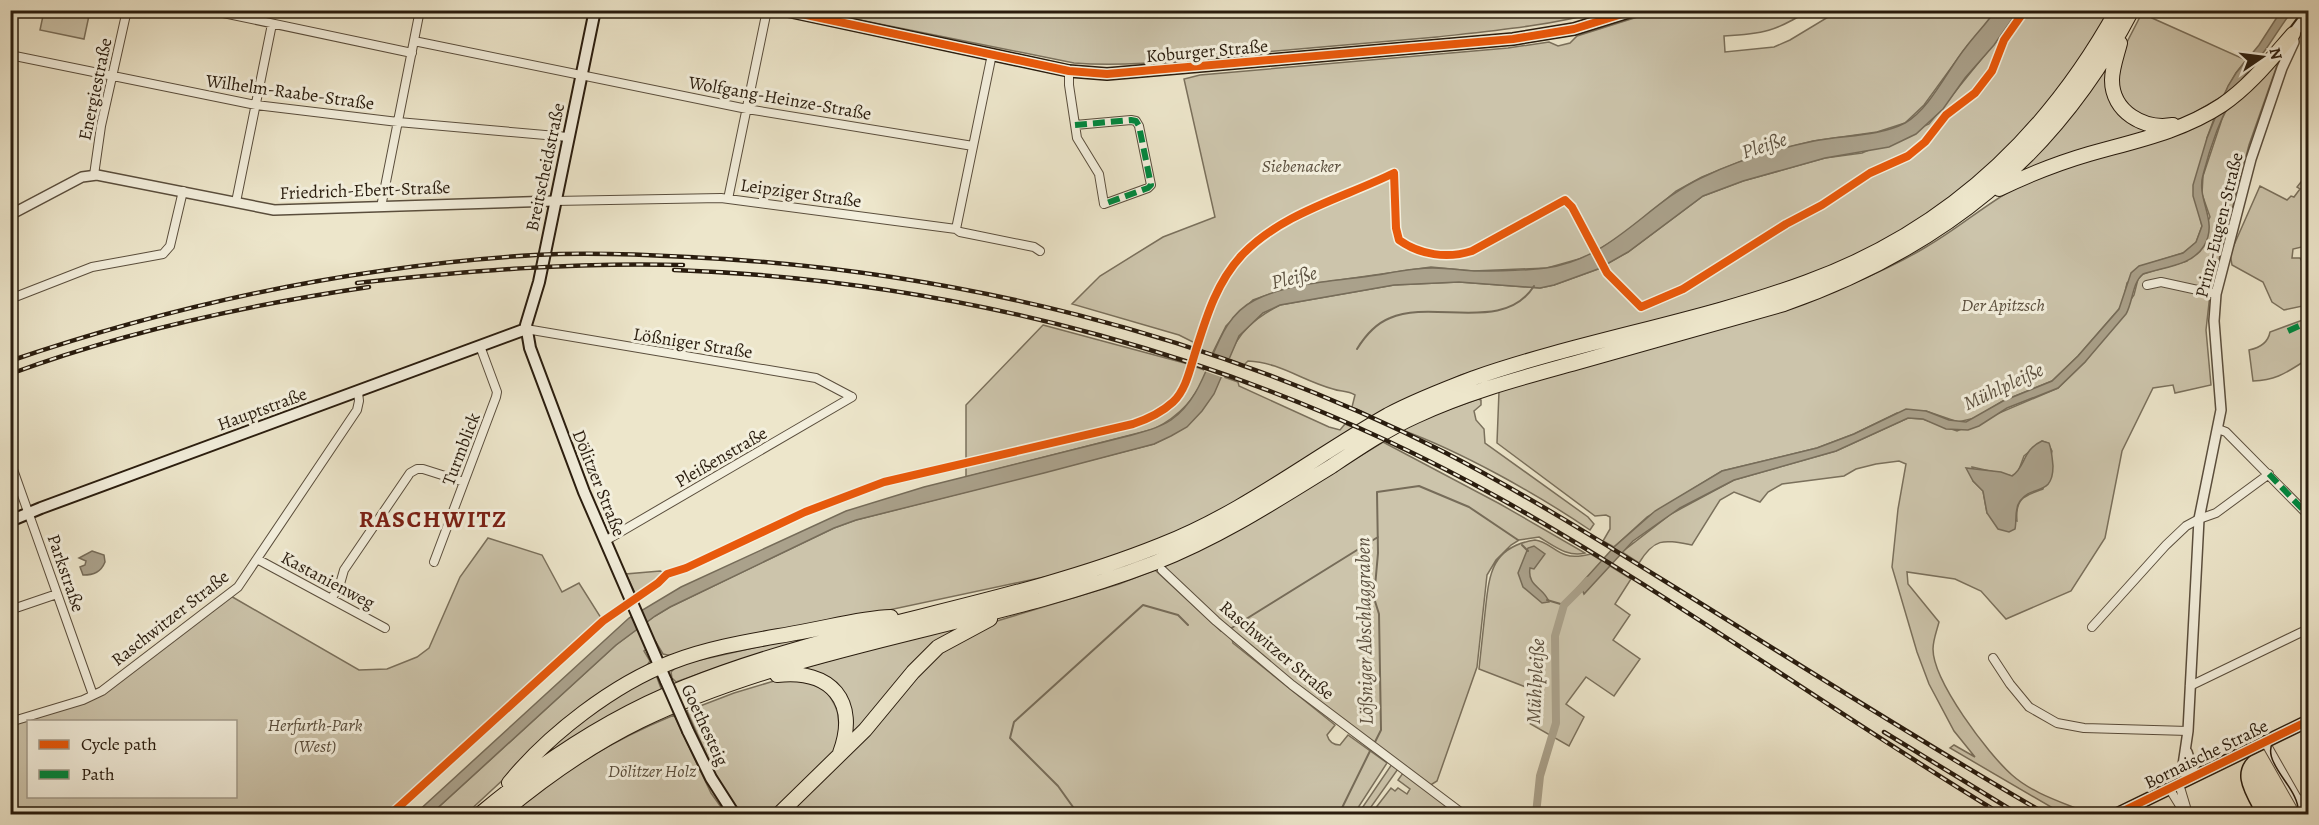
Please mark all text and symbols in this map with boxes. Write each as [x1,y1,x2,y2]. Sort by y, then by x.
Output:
north arrow [2232,27,2292,87]
street label: Koburger Straße [1145,34,1269,68]
street label: Energiestraße [72,36,118,142]
text: N [2264,45,2288,62]
street label: Wilhelm-Raabe-Straße [203,68,376,116]
street label: Wolfgang-Heinze-Straße [686,70,873,126]
street label: Breitscheidstraße [520,101,570,233]
water label: Pleiße [1738,125,1790,165]
street label: Prinz-Eugen-Straße [2189,150,2249,300]
park label: Siebenacker [1262,154,1341,178]
street label: Leipziger Straße [739,173,863,213]
street label: Friedrich-Ebert-Straße [279,175,451,205]
water label: Pleiße [1269,259,1320,296]
park label: Der Apitzsch [1961,293,2045,317]
street label: Lößniger Straße [632,322,754,364]
water label: Mühlpleiße [1959,356,2048,417]
street label: Hauptstraße [214,382,310,436]
street label: Turmblick [436,409,486,489]
street label: Pleißenstraße [670,421,772,493]
street label: Dölitzer Straße [567,426,631,540]
district label: RASCHWITZ [359,503,507,535]
street label: Parkstraße [42,531,90,615]
water label: Lößniger Abschlaggraben [1349,537,1380,725]
street label: Kastanienweg [277,545,379,615]
street label: Raschwitzer Straße [106,565,234,671]
street label: Raschwitzer Straße [1215,595,1339,705]
water label: Mühlpleiße [1520,638,1551,724]
street label: Goethesteig [676,680,734,770]
park label: Herfurth-Park (West) [267,713,363,758]
street label: Bornaische Straße [2140,714,2272,794]
legend [27,720,237,798]
text: Cycle path [81,732,157,756]
park label: Dölitzer Holz [608,759,697,783]
text: Path [81,762,115,786]

